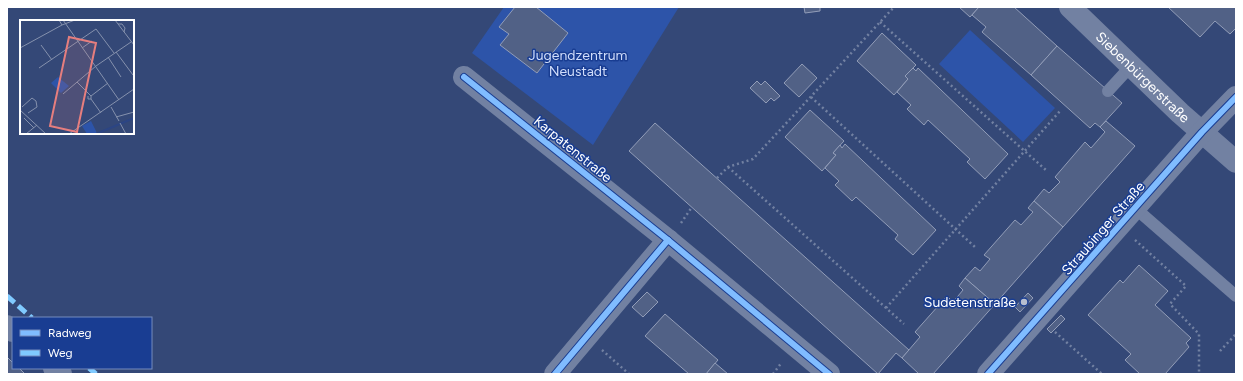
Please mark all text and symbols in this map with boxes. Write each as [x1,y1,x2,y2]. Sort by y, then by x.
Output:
inset map [20,20,134,134]
street label: Siebenbürgerstraße [1092,28,1193,127]
park label: Jugendzentrum Neustadt [529,47,628,80]
street label: Karpatenstraße [530,113,615,186]
street label: Straubinger Straße [1058,178,1149,279]
place label: Sudetenstraße [924,294,1016,311]
marker: Sudetenstraße [1019,297,1029,307]
legend [12,317,152,369]
text: Radweg [48,326,92,340]
text: Weg [48,346,73,360]

